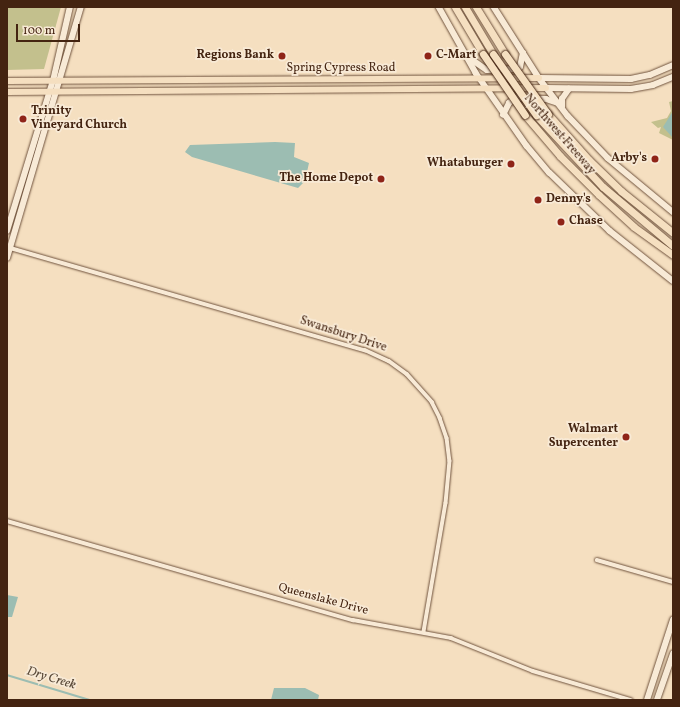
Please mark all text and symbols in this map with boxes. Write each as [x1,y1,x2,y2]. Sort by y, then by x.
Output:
scale bar [18,16,82,42]
text: 100 m [23,23,55,39]
place label: Regions Bank [197,49,274,63]
place label: C-Mart [436,49,476,63]
marker: Regions Bank [277,51,287,61]
marker: C-Mart [423,51,433,61]
street label: Spring Cypress Road [286,62,396,76]
street label: Northwest Freeway [520,92,598,178]
place label: Trinity Vineyard Church [31,105,127,133]
marker: Trinity Vineyard Church [18,114,28,124]
place label: Arby's [611,152,647,166]
marker: Arby's [650,154,660,164]
place label: Whataburger [427,157,503,171]
marker: Whataburger [506,159,516,169]
place label: The Home Depot [279,172,373,186]
marker: The Home Depot [376,174,386,184]
place label: Denny's [546,193,591,207]
marker: Denny's [533,195,543,205]
place label: Chase [569,215,603,229]
marker: Chase [556,217,566,227]
street label: Swansbury Drive [298,314,388,356]
place label: Walmart Supercenter [549,423,618,451]
marker: Walmart Supercenter [621,432,631,442]
street label: Queenslake Drive [276,581,370,619]
water label: Dry Creek [24,664,78,694]

